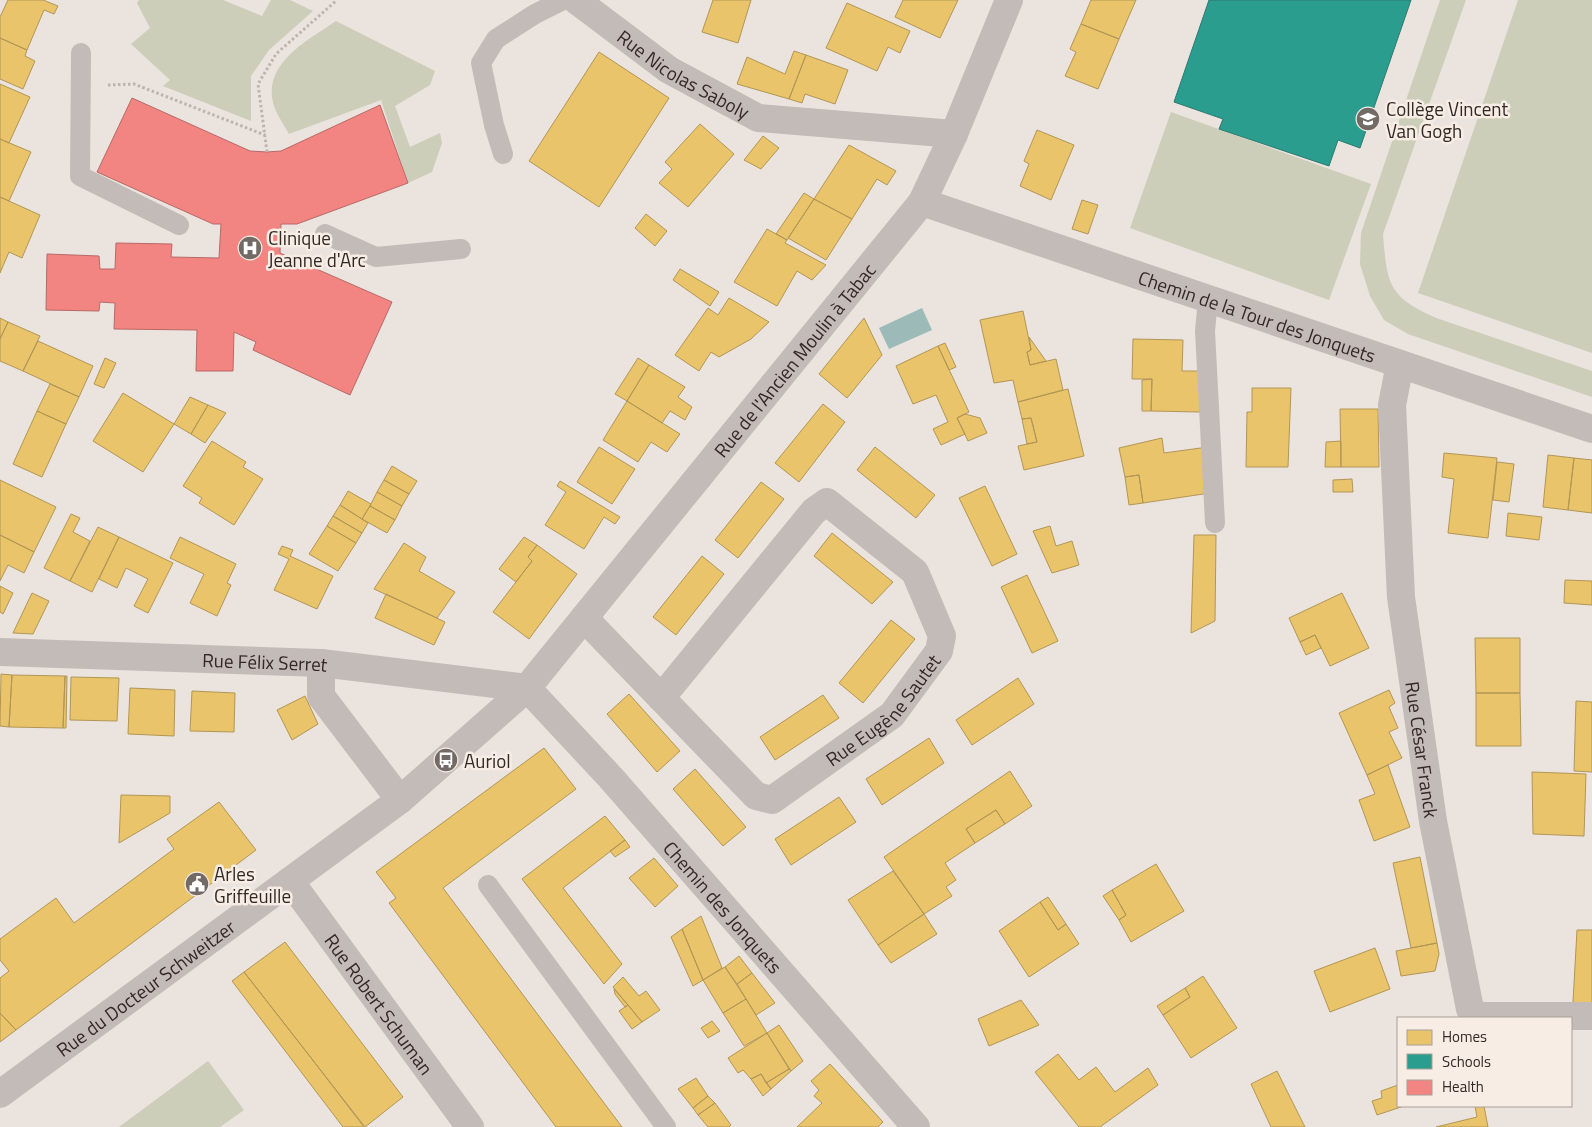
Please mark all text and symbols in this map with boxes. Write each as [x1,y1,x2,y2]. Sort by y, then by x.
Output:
street label: Rue Nicolas Saboly [612,22,755,126]
place label: Collège Vincent Van Gogh [1386,94,1508,145]
school or university icon: Collège Vincent Van Gogh [1355,106,1381,132]
place label: Clinique Jeanne d'Arc [268,223,366,274]
hospital icon: Clinique Jeanne d'Arc [237,235,263,261]
street label: Rue de l'Ancien Moulin à Tabac [706,256,882,463]
street label: Chemin de la Tour des Jonquets [1135,262,1380,369]
street label: Rue Félix Serret [202,644,329,678]
street label: Rue Eugène Sautet [819,647,947,773]
street label: Rue César Franck [1399,679,1447,820]
place label: Auriol [464,746,511,775]
bus stop icon: Auriol [433,747,459,773]
street label: Chemin des Jonquets [657,834,790,980]
place label: Arles Griffeuille [214,859,291,910]
public building icon: Arles Griffeuille [184,871,210,897]
street label: Rue du Docteur Schweitzer [49,912,241,1063]
street label: Rue Robert Schuman [318,927,441,1080]
legend [1397,1017,1572,1107]
text: Homes [1442,1025,1487,1048]
text: Schools [1442,1050,1491,1073]
text: Health [1442,1075,1484,1098]

